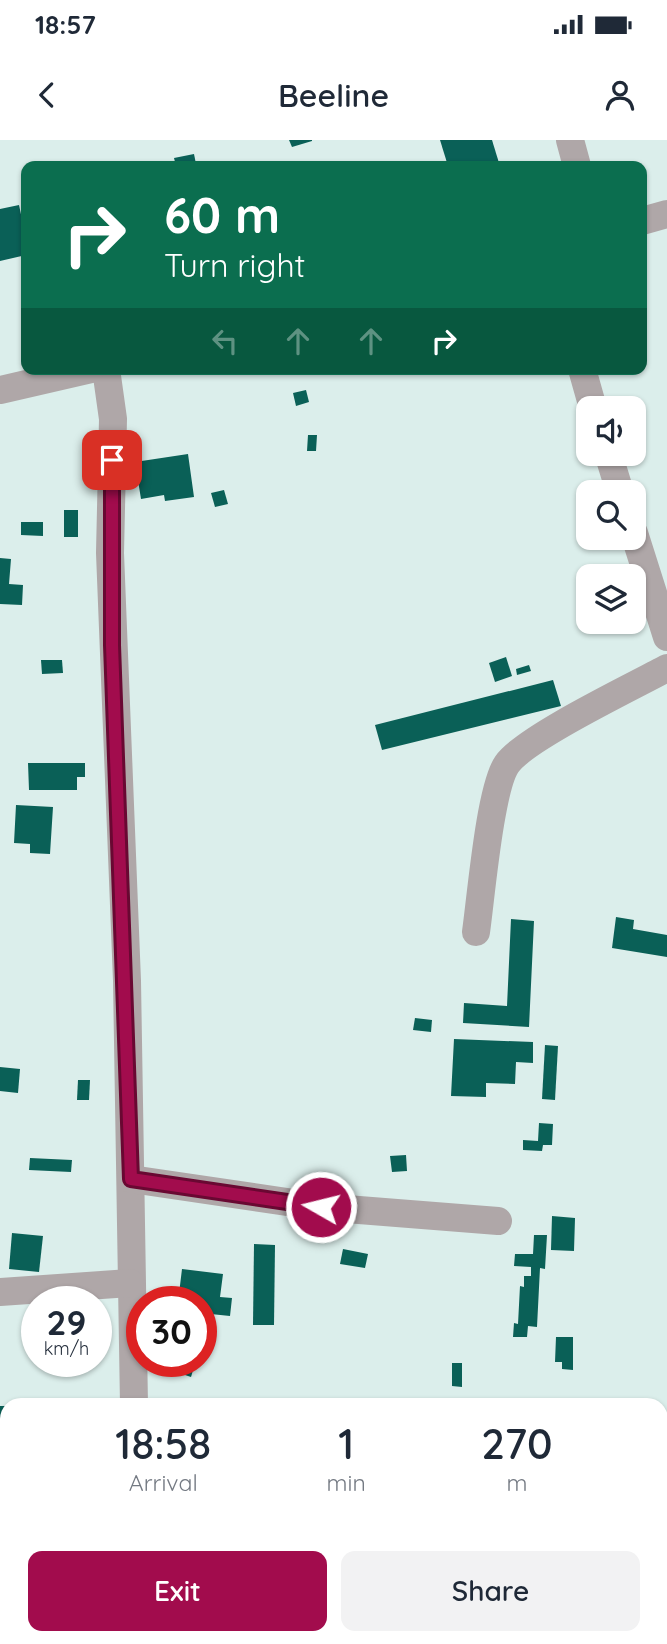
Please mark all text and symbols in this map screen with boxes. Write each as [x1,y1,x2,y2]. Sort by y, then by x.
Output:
text: 18:57 [35,8,96,41]
text: Beeline [278,75,389,115]
icon: back [28,76,66,114]
icon: person [601,76,639,114]
text: 60 m [164,184,280,245]
icon: right [49,189,140,280]
text: Turn right [164,245,305,285]
icon: left [206,322,244,360]
icon: ahead [279,322,317,360]
icon: ahead [352,322,390,360]
icon: right [425,322,463,360]
map controls [576,396,646,634]
button: sound [576,396,646,466]
pin [82,430,142,490]
icon: arrive [93,441,131,479]
button: search [576,480,646,550]
button: layers [576,564,646,634]
position arrow [284,1170,358,1244]
speed limit sign: 30 [126,1286,217,1377]
text: 29 [47,1300,86,1344]
text: km/h [44,1337,89,1360]
text: 18:58 [115,1417,211,1470]
text: 1 [338,1417,354,1470]
text: 270 [481,1417,553,1470]
text: Arrival [129,1468,198,1497]
text: min [327,1468,366,1497]
text: m [506,1468,527,1497]
button: Exit [28,1551,327,1631]
button: Share [341,1551,640,1631]

